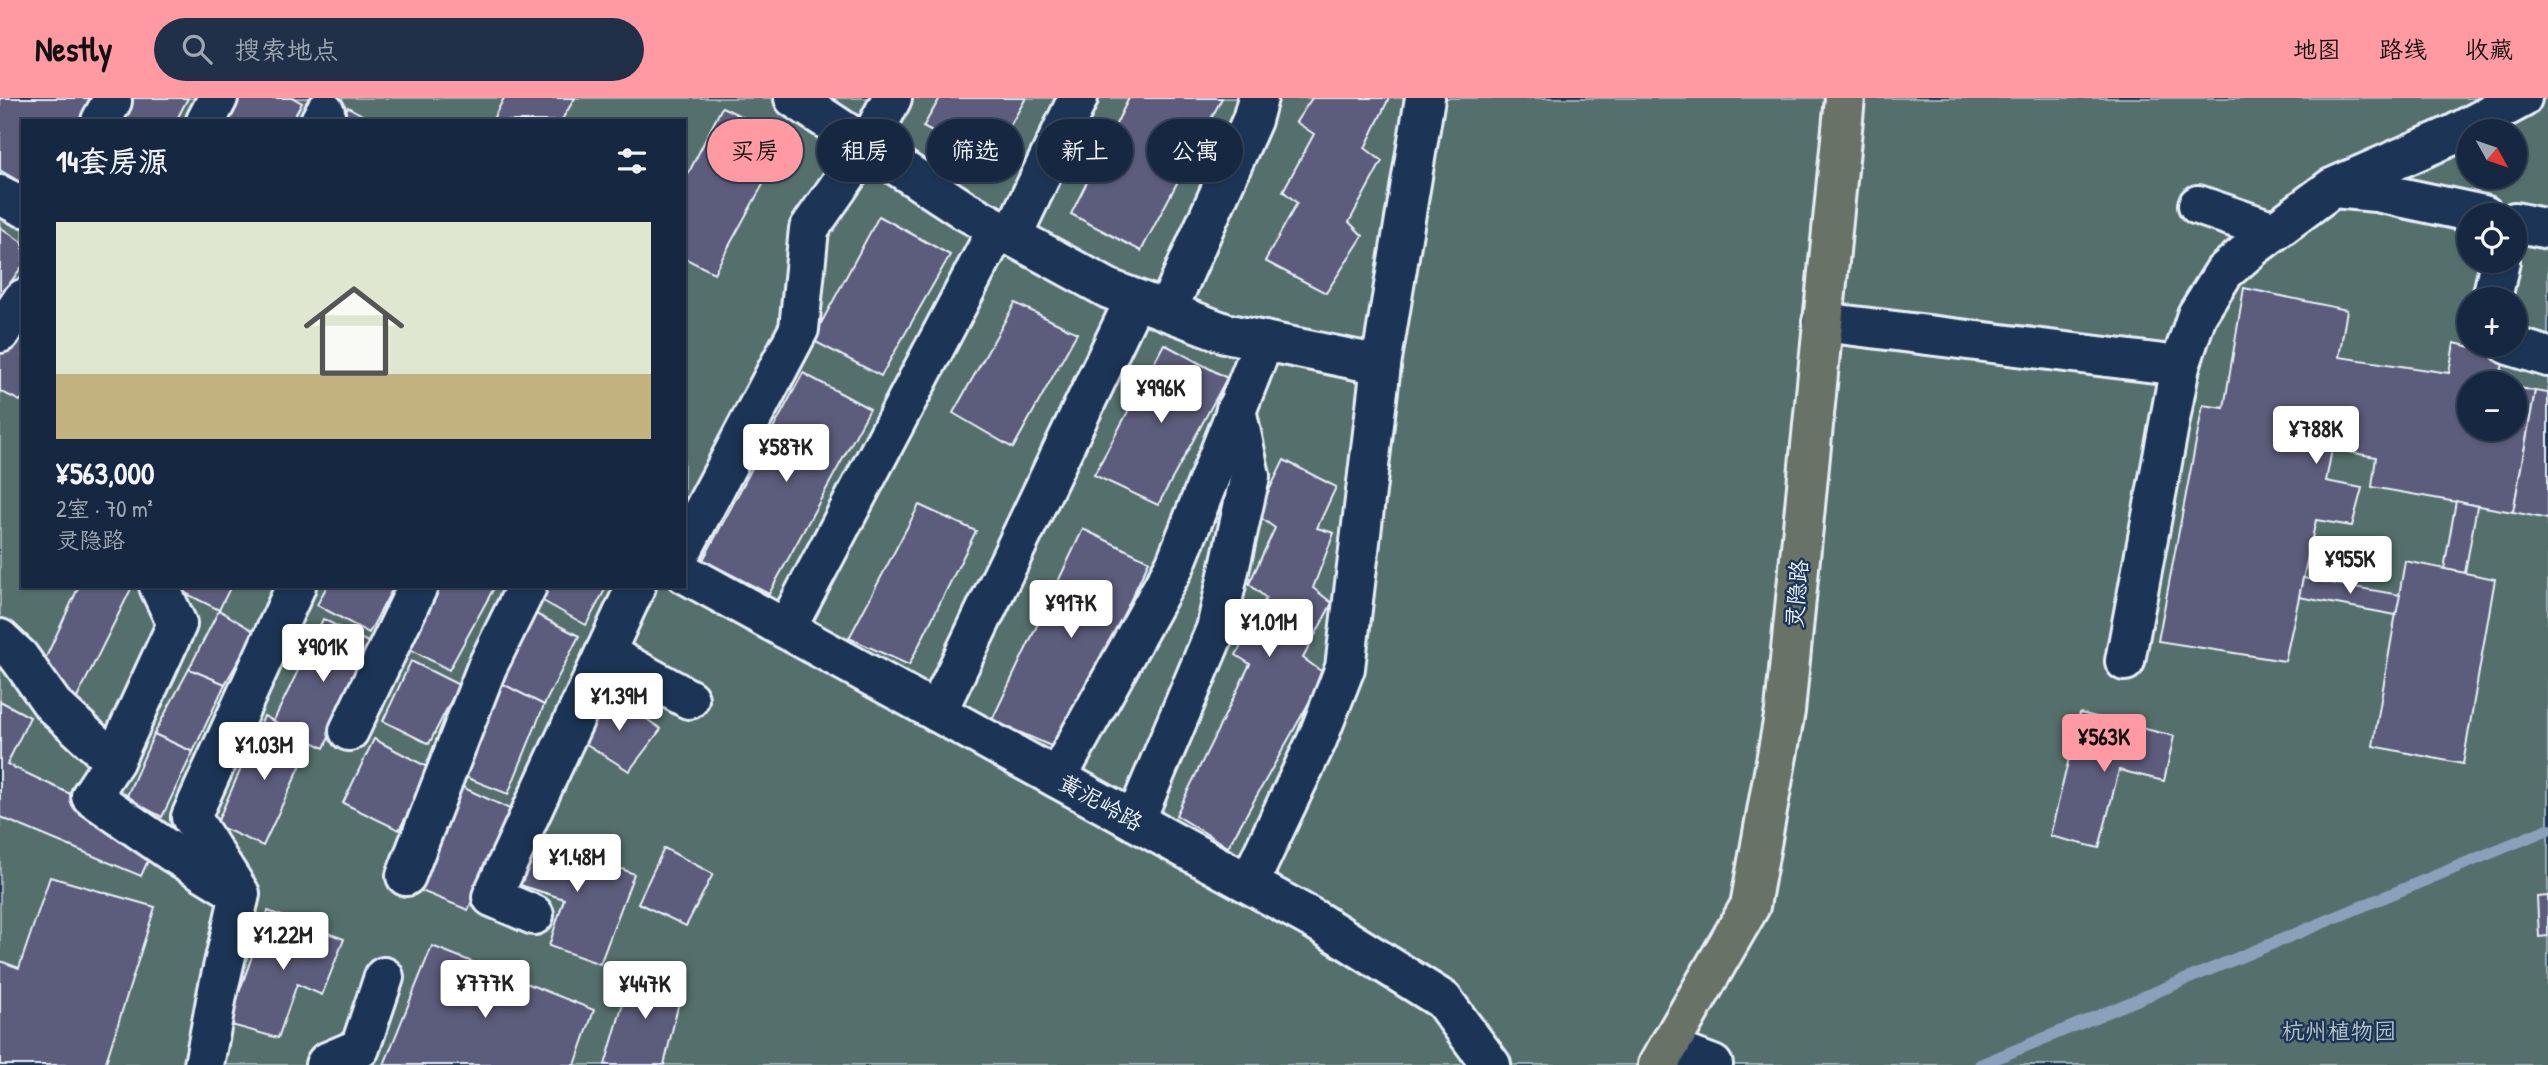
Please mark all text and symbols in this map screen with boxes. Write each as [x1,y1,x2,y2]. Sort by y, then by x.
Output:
search box [154,18,644,81]
text: Nestly [35,27,112,71]
icon: search [178,30,216,68]
text: 搜索地点 [234,32,339,67]
text: 地图 [2293,33,2341,65]
text: 路线 [2379,33,2427,65]
text: 收藏 [2465,33,2513,65]
chip: 买房 [707,119,803,182]
chip: 租房 [817,119,913,182]
chip: 筛选 [927,119,1023,182]
chip: 新上 [1037,119,1133,182]
chip: 公寓 [1147,119,1243,182]
north arrow [2457,119,2527,189]
map controls [2457,119,2527,441]
text: 14套房源 [56,141,168,181]
icon: filters [613,142,651,180]
button: locate [2457,203,2527,273]
icon: home [291,268,417,394]
button: + [2457,287,2527,357]
pin: ¥996K [1112,366,1210,425]
button: − [2457,371,2527,441]
text: ¥996K [1137,372,1185,403]
pin: ¥788K [2267,406,2365,466]
text: ¥788K [2289,413,2343,444]
pin: ¥587K [737,424,835,484]
text: ¥587K [759,431,813,462]
text: ¥563,000 [56,453,154,493]
text: 2室 · 70 m² [56,493,153,524]
text: 灵隐路 [56,524,125,555]
pin: ¥955K [2301,536,2399,596]
text: ¥955K [2325,543,2375,574]
street label: 灵隐路 [1778,558,1814,630]
pin: ¥917K [1022,580,1120,640]
text: ¥917K [1046,587,1096,618]
pin: ¥1.01M [1212,600,1326,659]
text: ¥1.01M [1241,606,1297,637]
pin: ¥901K [274,624,372,684]
text: ¥901K [298,631,348,662]
pin: ¥1.39M [562,674,676,733]
text: ¥1.39M [591,680,647,711]
pin: ¥563K [2055,714,2153,774]
text: ¥563K [2078,721,2130,752]
pin: ¥1.03M [207,722,321,782]
text: ¥1.03M [235,729,293,760]
street label: 黄泥岭路 [1053,766,1149,838]
pin: ¥1.48M [520,834,634,894]
text: ¥1.48M [549,841,605,872]
pin: ¥1.22M [226,912,340,972]
text: ¥1.22M [253,919,313,950]
pin: ¥777K [436,960,534,1020]
pin: ¥447K [596,962,694,1021]
text: ¥777K [457,967,513,998]
text: ¥447K [619,968,671,999]
park label: 杭州植物园 [2282,1015,2397,1046]

